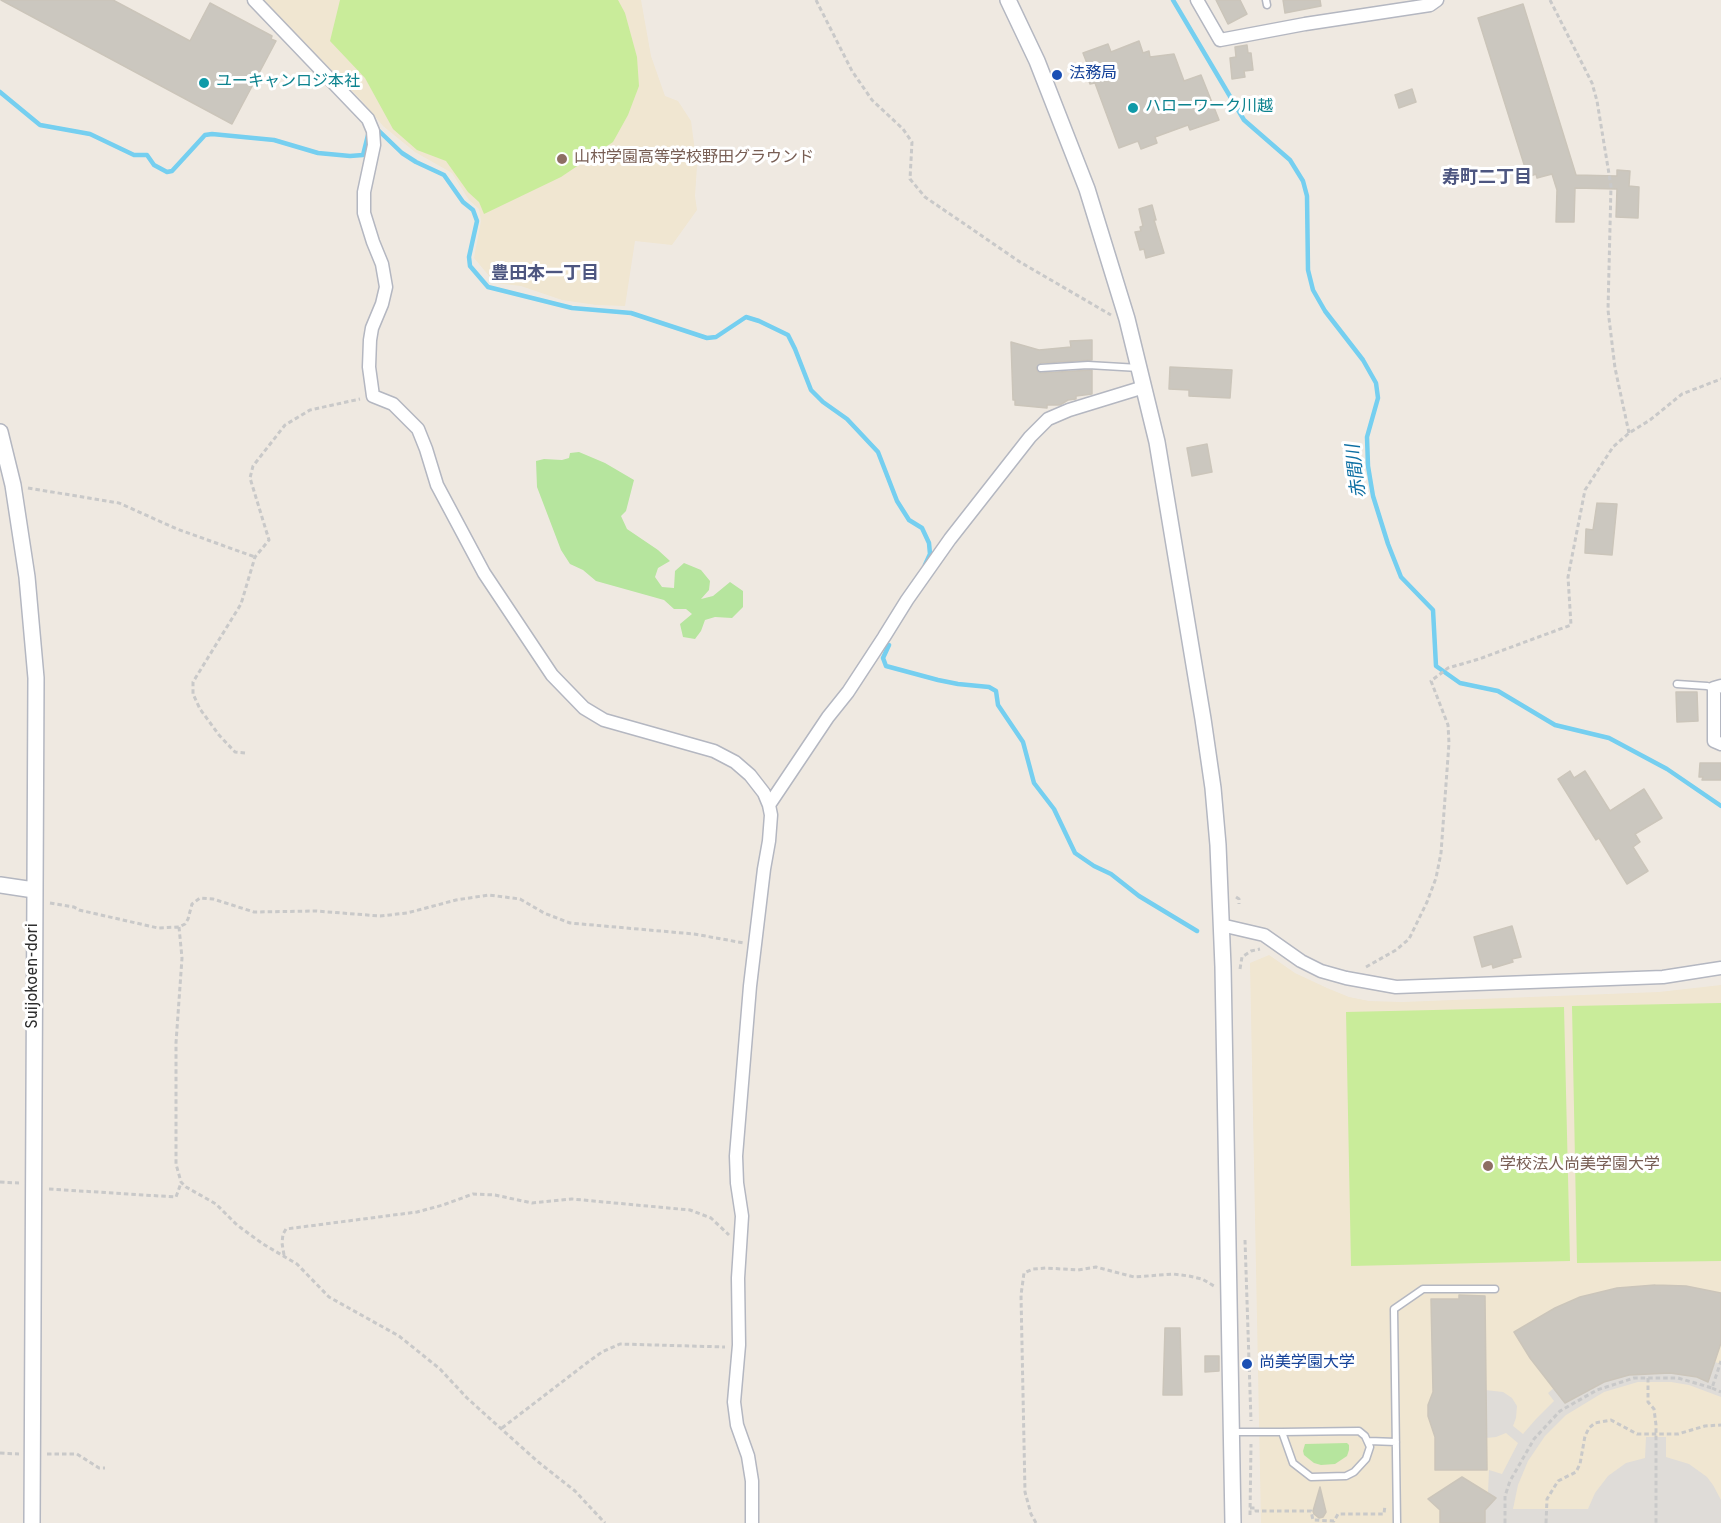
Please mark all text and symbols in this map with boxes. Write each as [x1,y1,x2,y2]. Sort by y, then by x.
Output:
place label: 法務局 [1069,65,1117,85]
marker: 法務局 [1050,68,1064,82]
place label: ユーキャンロジ本社 [216,73,360,93]
marker: ユーキャンロジ本社 [197,76,211,90]
place label: ハローワーク川越 [1145,98,1273,118]
marker: ハローワーク川越 [1126,101,1140,115]
place label: 山村学園高等学校野田グラウンド [574,149,814,169]
marker: 山村学園高等学校野田グラウンド [555,152,569,166]
district label: 寿町二丁目 [1442,168,1532,190]
district label: 豊田本一丁目 [491,264,599,286]
water label: 赤間川 [1344,443,1372,499]
street label: Suijokoen-dori [24,923,44,1029]
place label: 学校法人尚美学園大学 [1500,1156,1660,1176]
marker: 学校法人尚美学園大学 [1481,1159,1495,1173]
place label: 尚美学園大学 [1259,1354,1355,1374]
marker: 尚美学園大学 [1240,1357,1254,1371]

